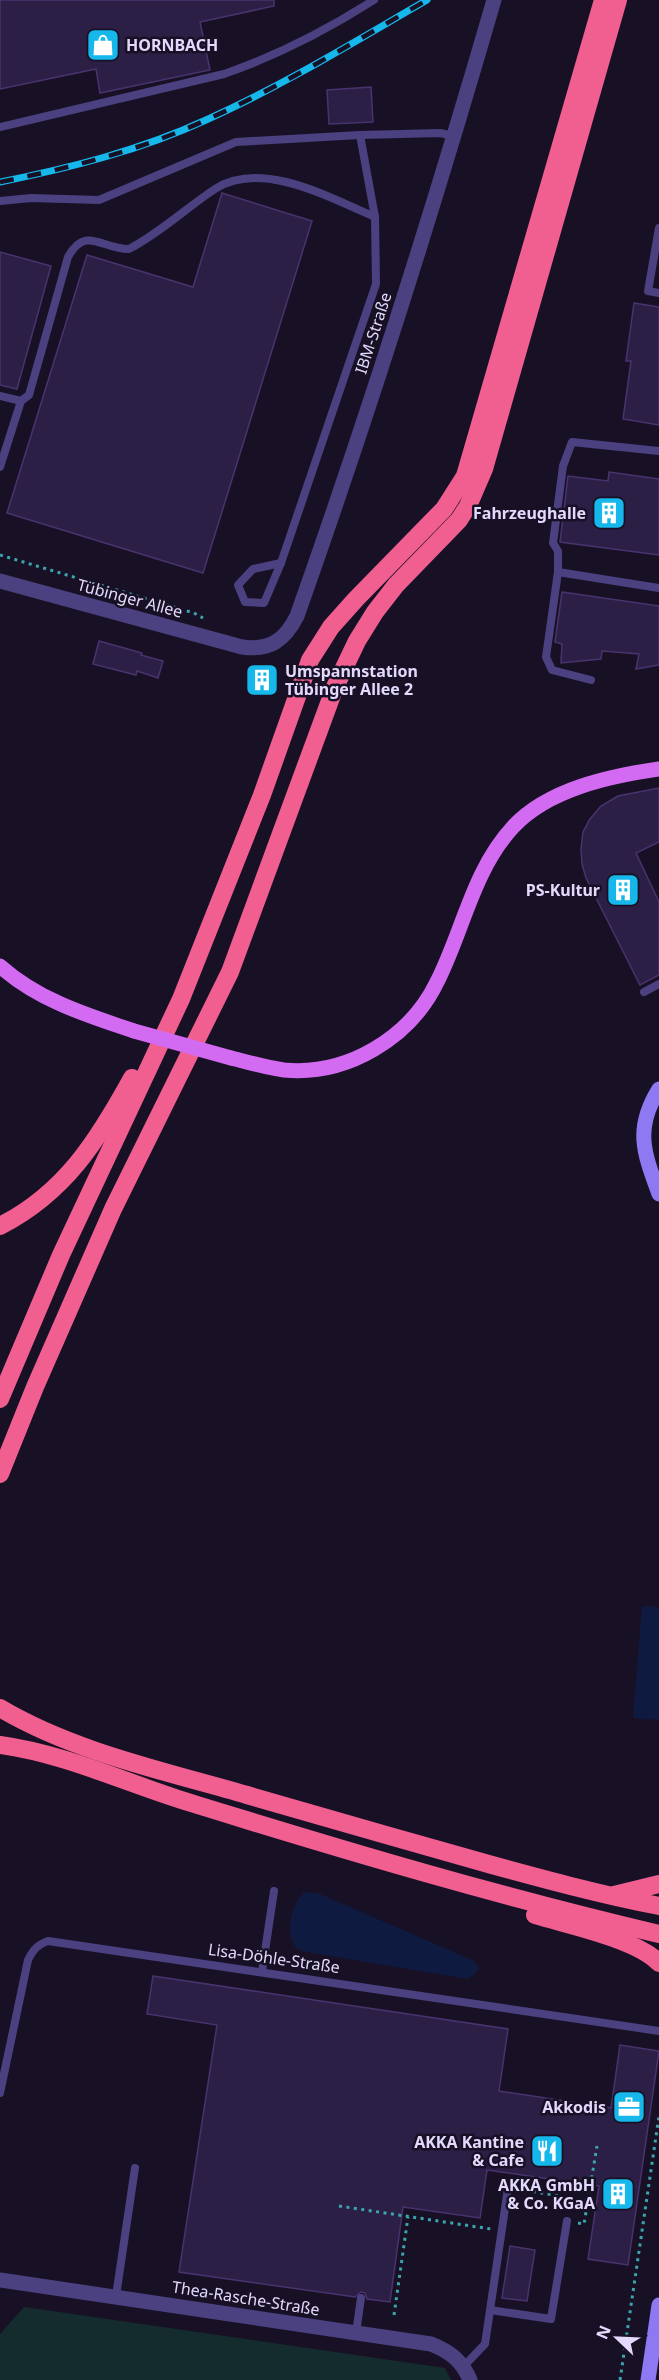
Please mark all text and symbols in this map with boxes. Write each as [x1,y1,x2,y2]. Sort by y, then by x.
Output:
shop icon: HORNBACH [85,27,121,63]
place label: HORNBACH [126,34,218,56]
street label: IBM-Straße [349,289,397,377]
building icon: Fahrzeughalle [591,495,627,531]
place label: Fahrzeughalle [473,502,586,524]
street label: Tübinger Allee [75,573,185,623]
place label: Umspannstation Tübinger Allee 2 [285,660,418,700]
building icon: Umspannstation Tübinger Allee 2 [244,662,280,698]
building icon: PS-Kultur [605,872,641,908]
place label: PS-Kultur [526,879,600,901]
street label: Lisa-Döhle-Straße [207,1938,341,1978]
office icon: Akkodis [611,2089,647,2125]
place label: Akkodis [542,2096,606,2118]
place label: AKKA Kantine & Cafe [414,2131,524,2171]
restaurant icon: AKKA Kantine & Cafe [529,2133,565,2169]
place label: AKKA GmbH & Co. KGaA [498,2174,596,2214]
building icon: AKKA GmbH & Co. KGaA [600,2176,636,2212]
street label: Thea-Rasche-Straße [171,2275,321,2321]
north arrow [587,2308,647,2368]
text: N [591,2322,616,2342]

